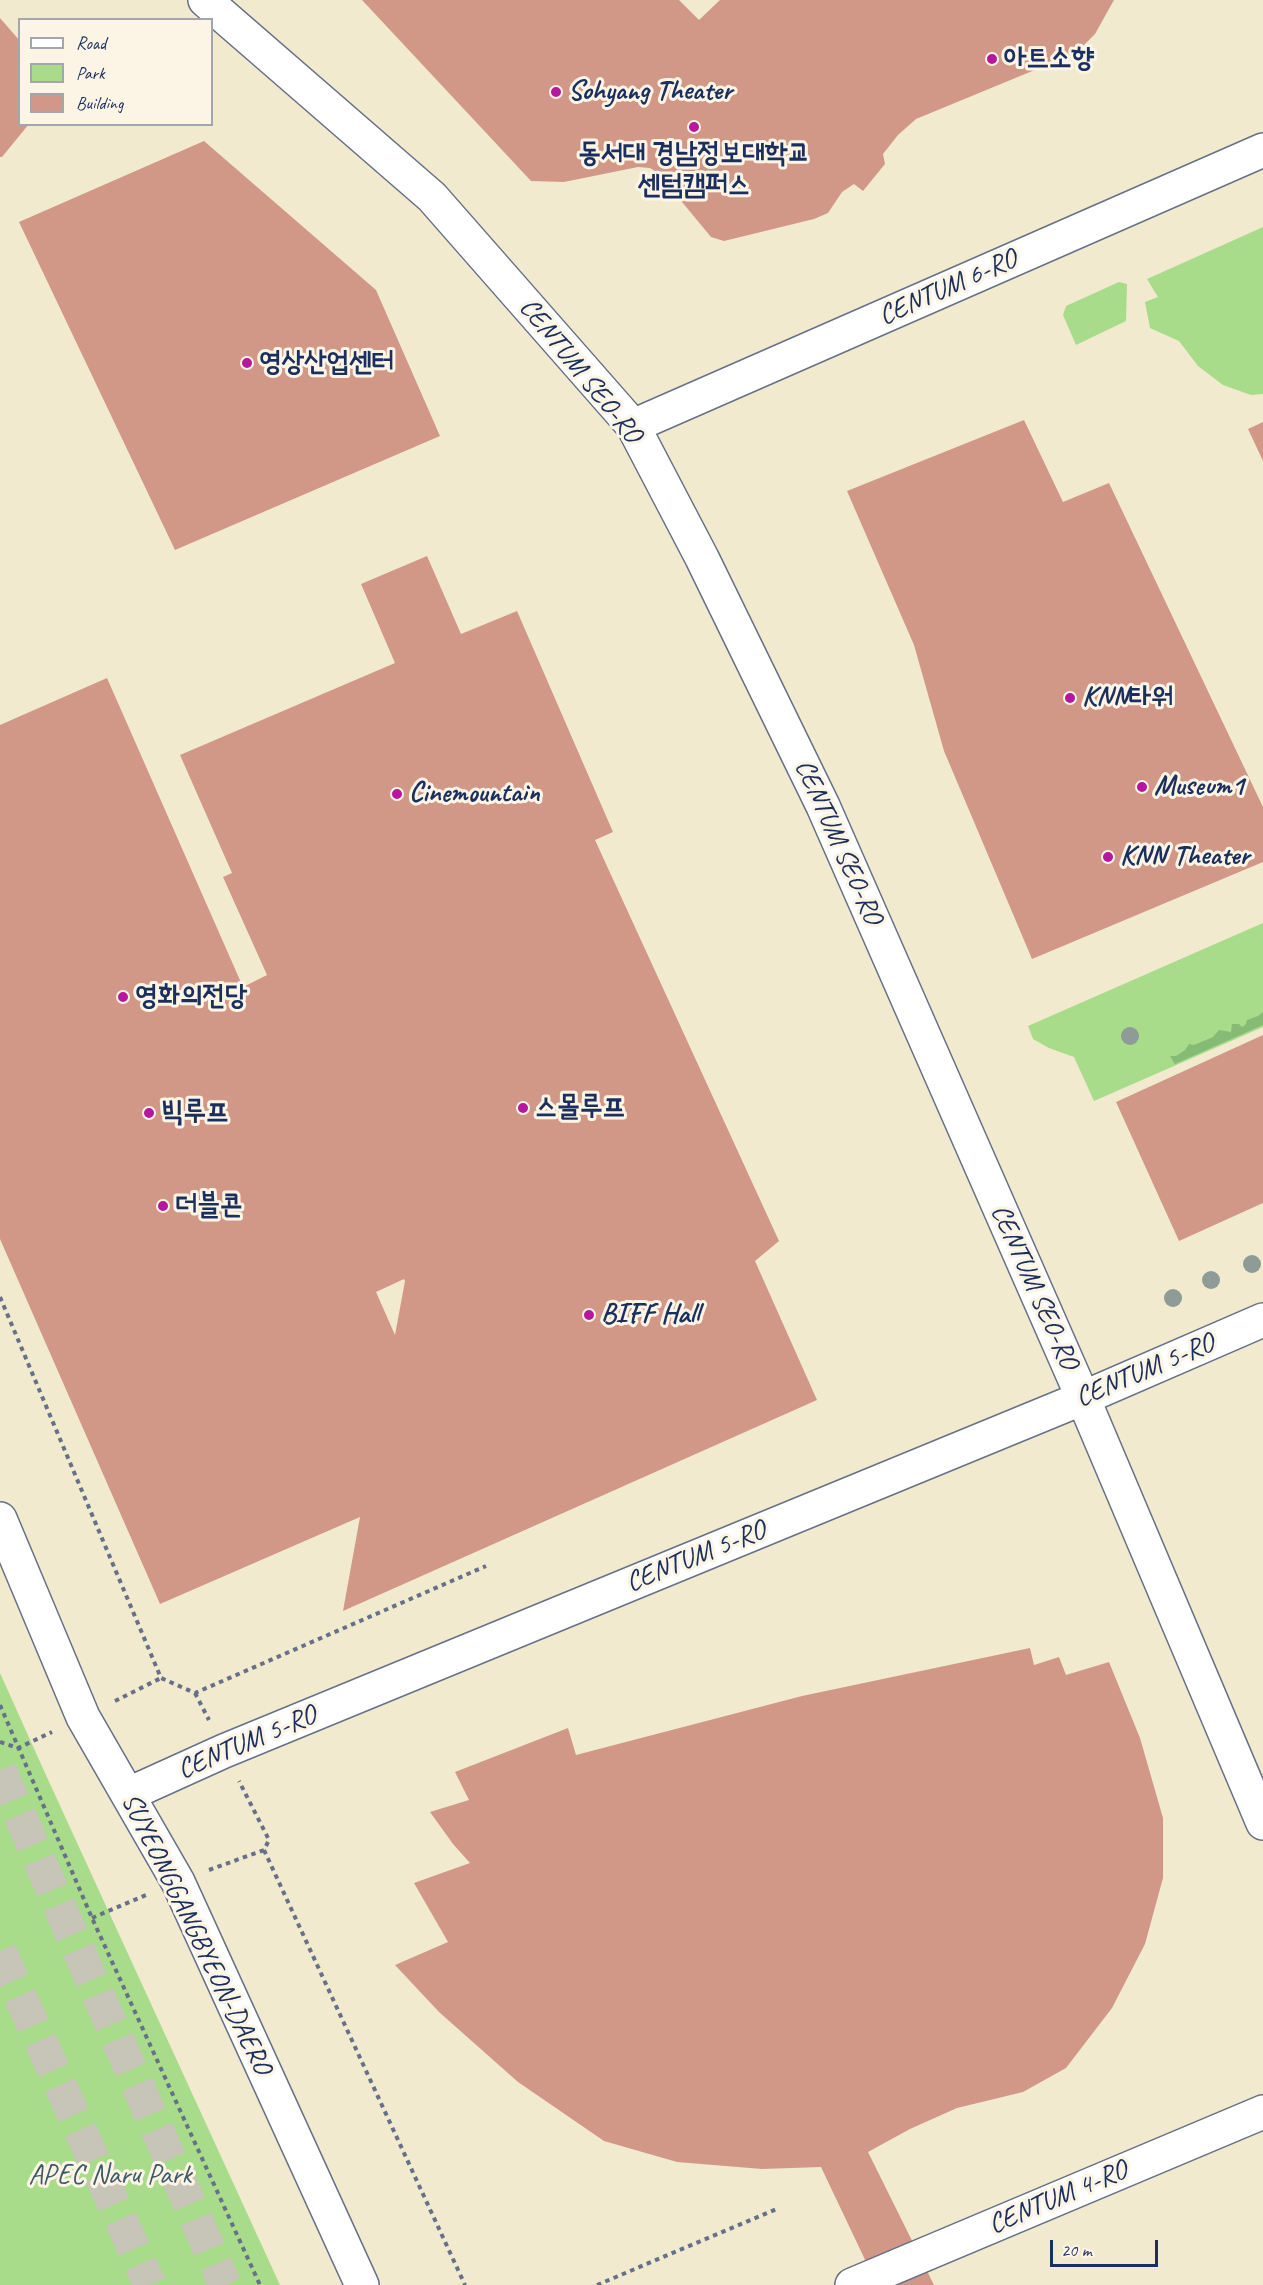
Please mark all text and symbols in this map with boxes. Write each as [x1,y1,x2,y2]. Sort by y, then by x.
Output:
legend [18,18,213,126]
text: Road [76,32,106,54]
place label: 아트소향 [1004,42,1094,76]
marker: 아트소향 [985,52,999,66]
text: Park [76,62,105,84]
place label: Sohyang Theater [568,75,732,109]
marker: Sohyang Theater [549,85,563,99]
text: Building [76,92,123,114]
marker: 동서대 경남정보대학교 센텀캠퍼스 [687,120,701,134]
place label: 동서대 경남정보대학교 센텀캠퍼스 [578,137,810,203]
street label: CENTUM 6-RO [874,243,1022,333]
street label: CENTUM SEO-RO [511,292,649,450]
place label: 영상산업센터 [259,346,394,380]
marker: 영상산업센터 [240,356,254,370]
place label: KNN타워 [1082,681,1173,715]
marker: KNN타워 [1063,691,1077,705]
street label: CENTUM SEO-RO [787,754,889,930]
place label: Museum1 [1154,770,1244,804]
place label: Cinemountain [409,777,540,811]
marker: Museum1 [1135,780,1149,794]
marker: Cinemountain [390,787,404,801]
place label: KNN Theater [1120,840,1249,874]
marker: KNN Theater [1101,850,1115,864]
place label: 영화의전당 [135,980,248,1014]
marker: 영화의전당 [116,990,130,1004]
place label: 스몰루프 [535,1091,625,1125]
place label: 빅루프 [161,1096,229,1130]
marker: 스몰루프 [516,1101,530,1115]
marker: 빅루프 [142,1106,156,1120]
place label: 더블콘 [175,1189,243,1223]
marker: 더블콘 [156,1199,170,1213]
street label: CENTUM SEO-RO [983,1199,1085,1375]
place label: BIFF Hall [601,1298,700,1332]
marker: BIFF Hall [582,1308,596,1322]
street label: CENTUM 5-RO [1071,1327,1219,1415]
street label: CENTUM 5-RO [621,1514,771,1600]
street label: CENTUM 5-RO [173,1699,321,1787]
street label: SUYEONGGANGBYEON-DAERO [113,1788,279,2080]
street label: CENTUM 4-RO [984,2154,1132,2242]
park label: APEC Naru Park [28,2159,192,2193]
scale bar [1053,2228,1161,2266]
text: 20 m [1061,2239,1092,2261]

